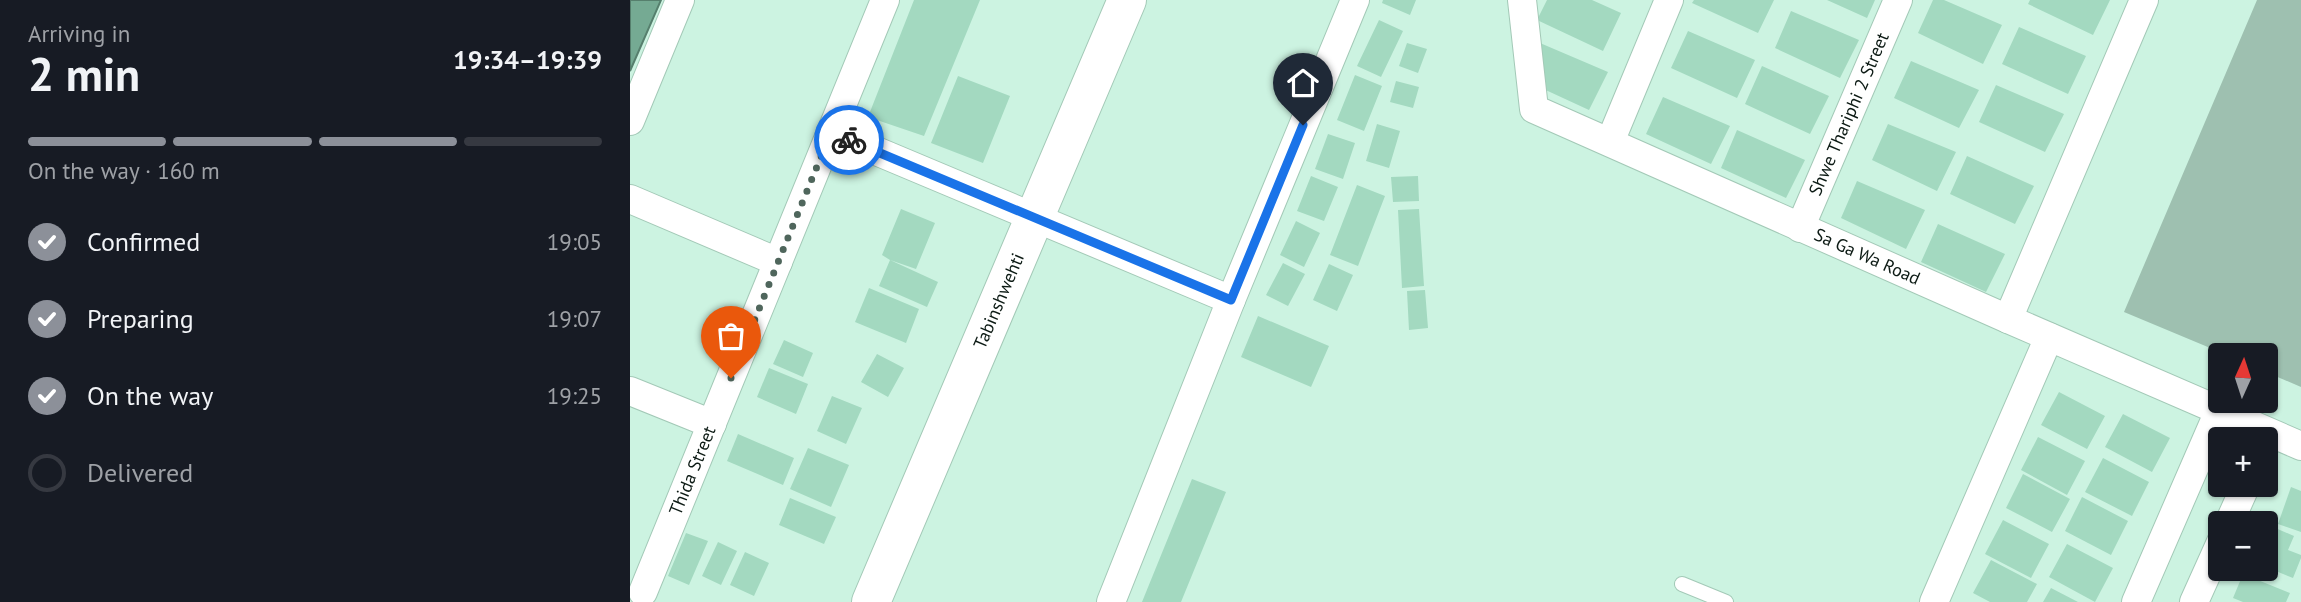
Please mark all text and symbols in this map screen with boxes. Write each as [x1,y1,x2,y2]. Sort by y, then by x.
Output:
text: Arriving in [28,19,130,48]
street label: Shwe Thariphi 2 Street [1803,29,1894,199]
text: 19:34–19:39 [453,43,602,76]
text: 2 min [28,44,140,104]
pin [1273,53,1333,125]
icon: home [1284,64,1322,102]
courier [814,105,884,175]
icon: bike [830,121,868,159]
text: On the way · 160 m [28,156,220,185]
icon: check [28,223,66,261]
street label: Sa Ga Wa Road [1811,223,1924,290]
text: Confirmed [87,225,200,258]
text: 19:05 [547,227,602,256]
street label: Tabinshwehti [968,249,1029,352]
icon: check [28,300,66,338]
text: Preparing [87,302,194,335]
text: 19:07 [547,304,602,333]
pin [701,306,761,378]
icon: bag [712,317,750,355]
north arrow [2208,343,2278,413]
map controls [2208,343,2278,581]
icon: check [28,377,66,415]
text: On the way [87,379,213,412]
text: 19:25 [547,381,602,410]
street label: Thida Street [664,423,721,518]
button: + [2208,427,2278,497]
text: Delivered [87,456,193,489]
button: − [2208,511,2278,581]

